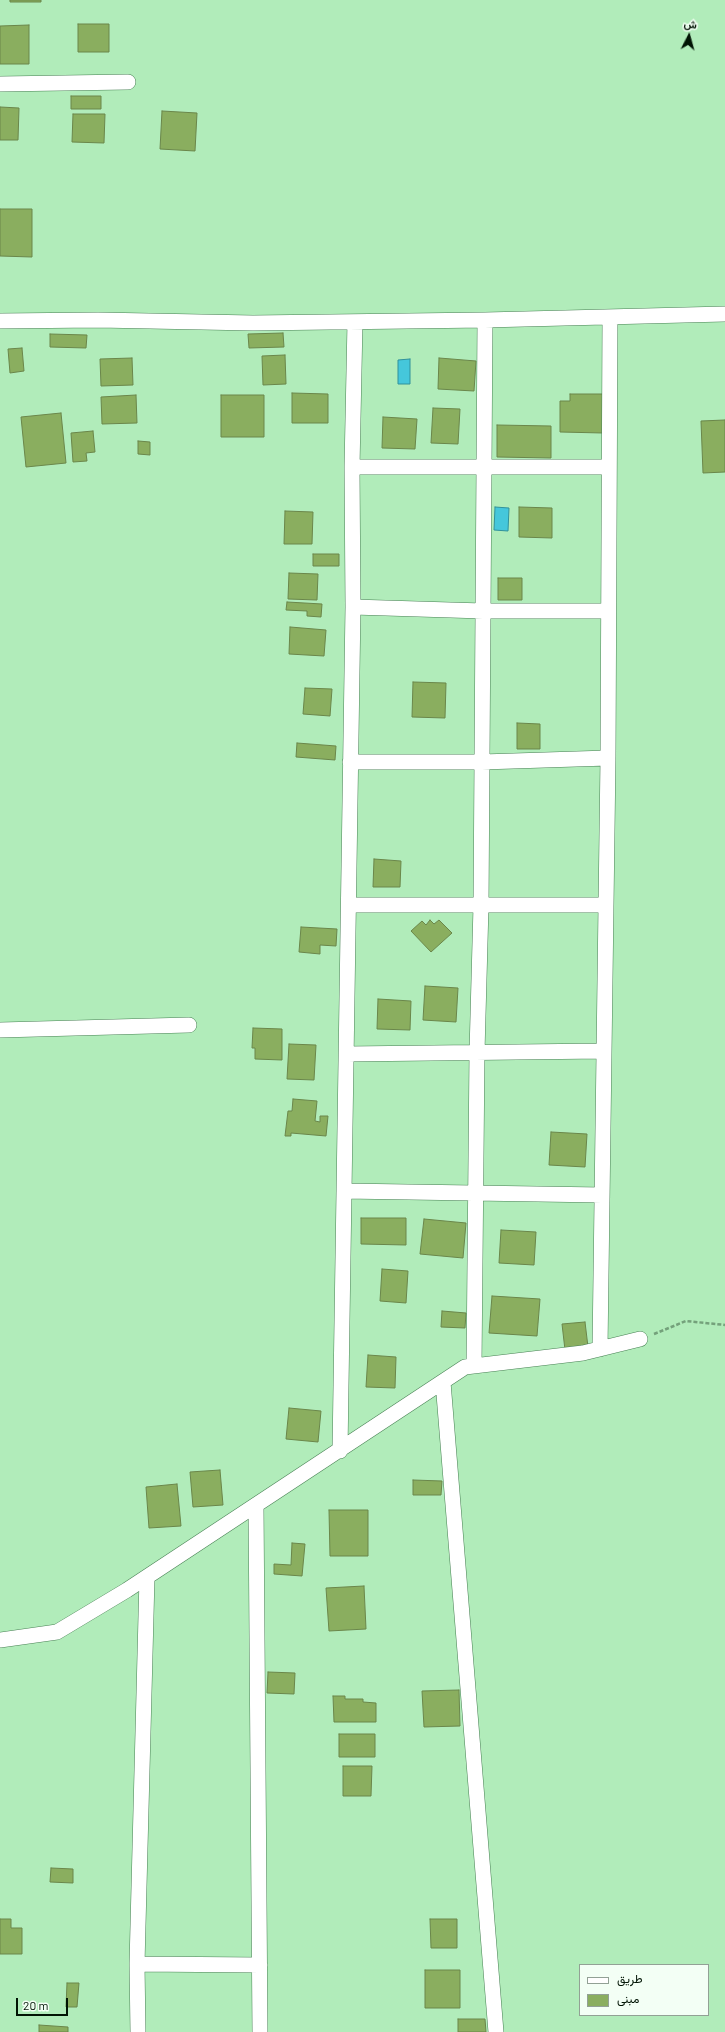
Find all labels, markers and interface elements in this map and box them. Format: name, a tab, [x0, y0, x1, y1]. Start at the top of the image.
north arrow	[669, 16, 709, 56]
text: ش	[683, 16, 698, 31]
legend	[579, 1964, 709, 2016]
text: طريق	[617, 1971, 642, 1985]
scale bar	[18, 1990, 70, 2016]
text: مبنى	[617, 1991, 639, 2005]
text: 20 m	[23, 1998, 49, 2012]

